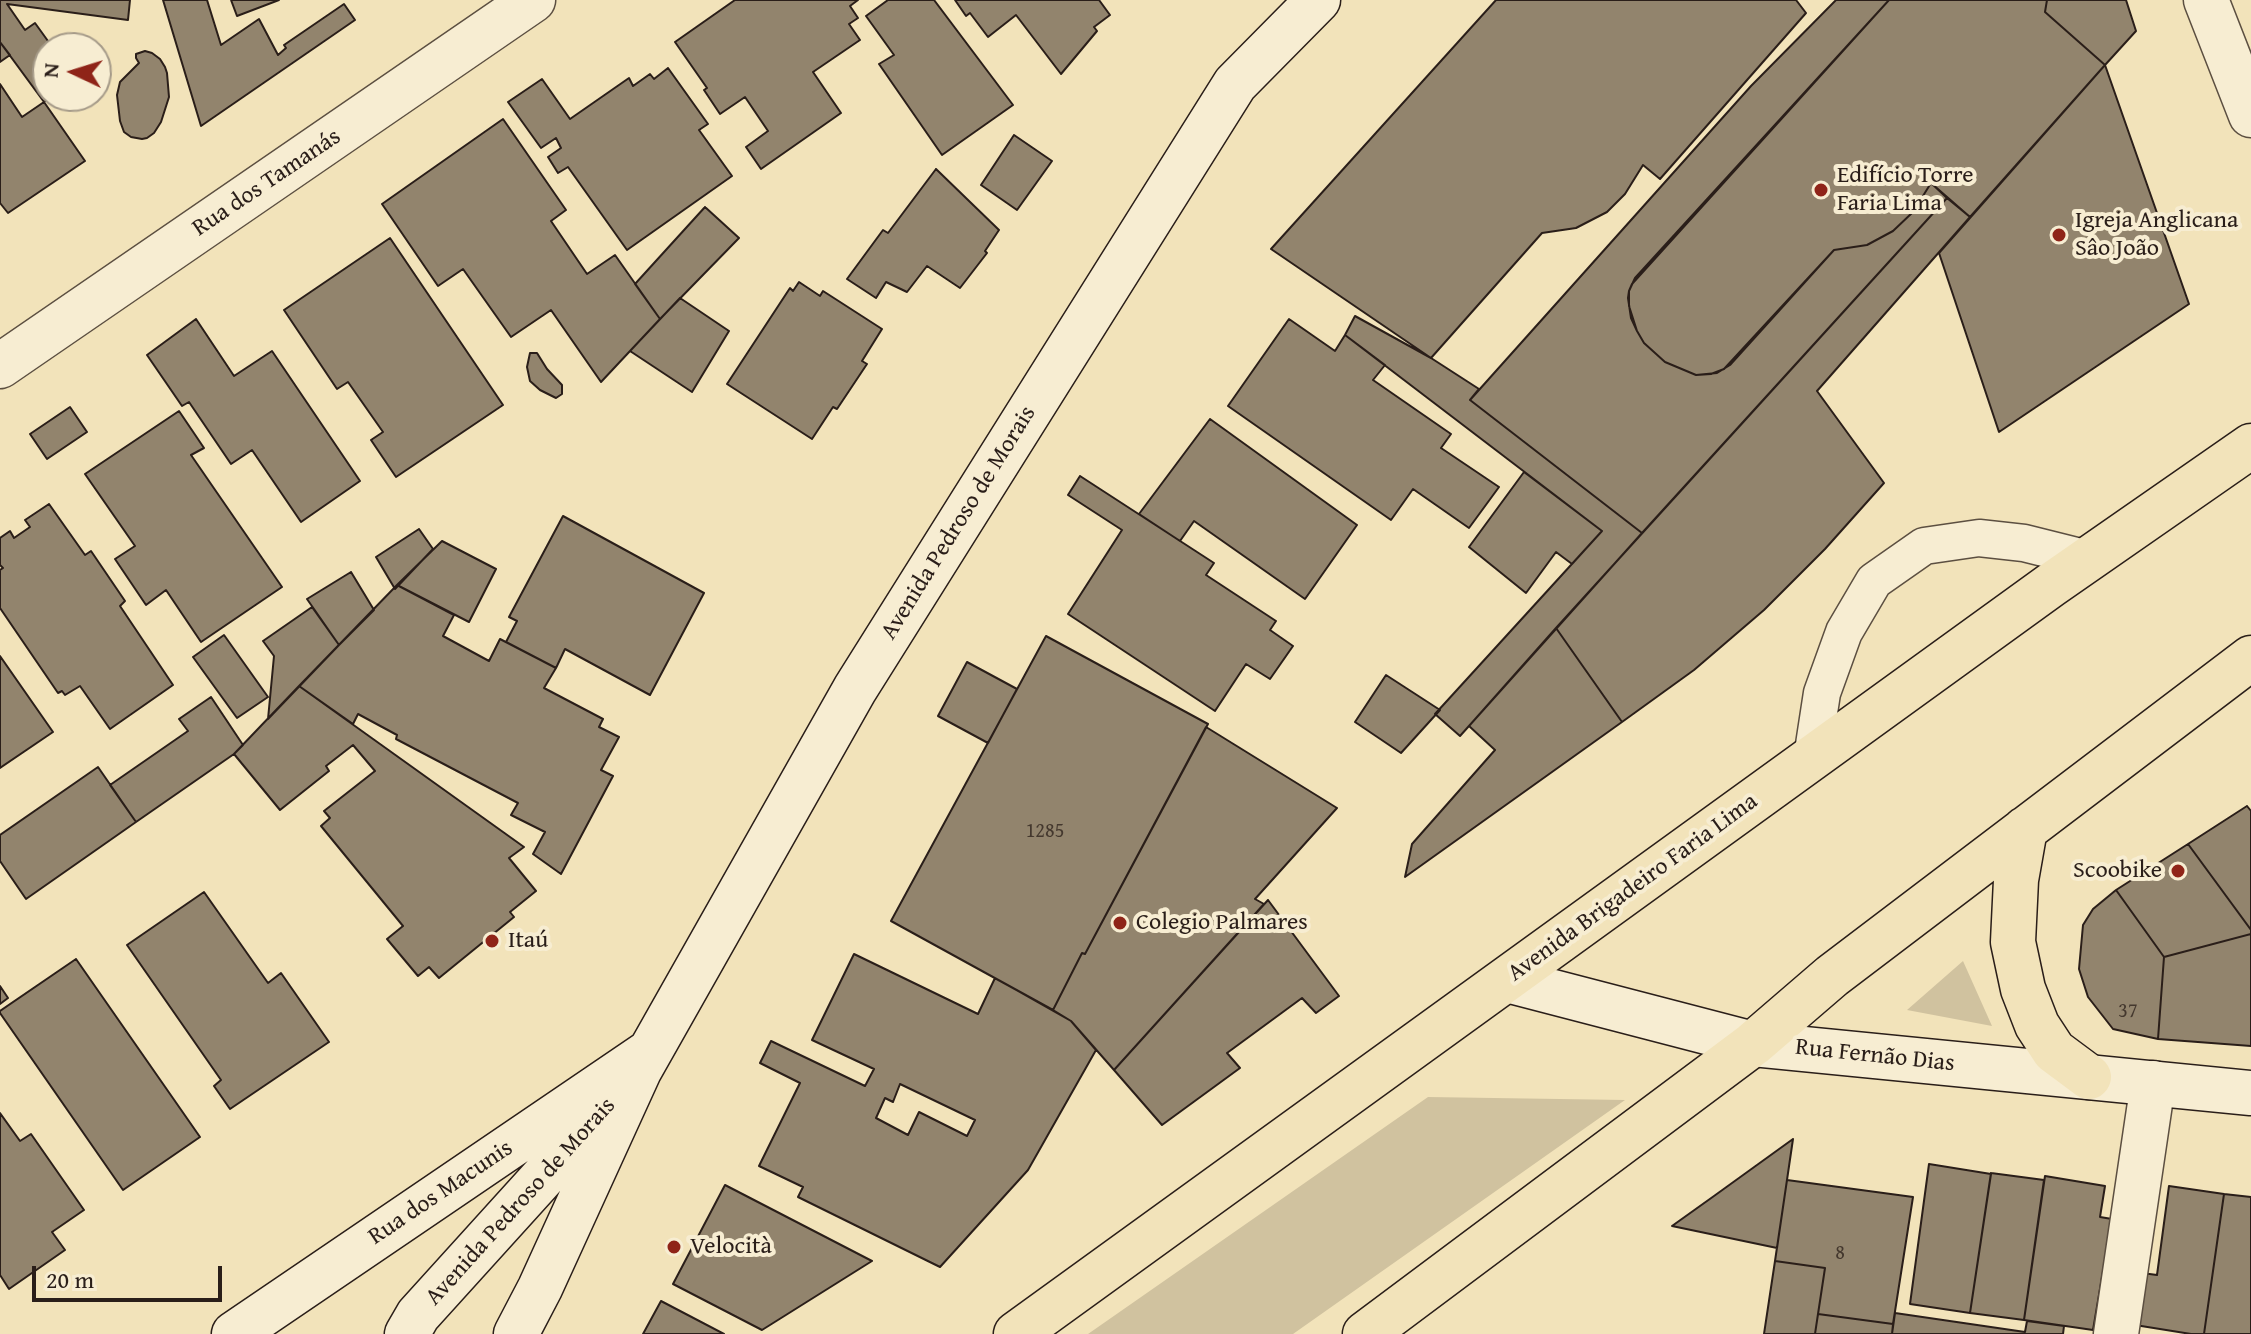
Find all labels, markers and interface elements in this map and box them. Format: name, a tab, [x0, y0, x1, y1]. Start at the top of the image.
north arrow	[32, 32, 112, 112]
text: N	[34, 62, 67, 79]
street label: Rua dos Tamanás	[187, 123, 347, 243]
place label: Edifício Torre Faria Lima	[1837, 162, 1973, 218]
marker: Edifício Torre Faria Lima	[1812, 181, 1830, 199]
place label: Igreja Anglicana Sâo João	[2075, 207, 2238, 263]
marker: Igreja Anglicana Sâo João	[2050, 226, 2068, 244]
street label: Avenida Pedroso de Morais	[875, 401, 1043, 645]
street label: Avenida Brigadeiro Faria Lima	[1502, 788, 1764, 988]
house number: 1285	[1026, 820, 1064, 844]
place label: Scoobike	[2073, 857, 2162, 885]
marker: Scoobike	[2169, 862, 2187, 880]
place label: Colegio Palmares	[1136, 909, 1308, 937]
marker: Colegio Palmares	[1111, 914, 1129, 932]
place label: Itaú	[508, 927, 548, 955]
marker: Itaú	[483, 932, 501, 950]
house number: 37	[2118, 1000, 2138, 1024]
street label: Rua Fernão Dias	[1794, 1033, 1956, 1079]
street label: Avenida Pedroso de Morais	[420, 1092, 622, 1312]
street label: Rua dos Macunis	[363, 1134, 519, 1252]
place label: Velocità	[690, 1233, 772, 1261]
marker: Velocità	[665, 1238, 683, 1256]
house number: 8	[1835, 1242, 1845, 1266]
scale bar	[36, 1250, 226, 1300]
text: 20 m	[46, 1262, 94, 1297]

